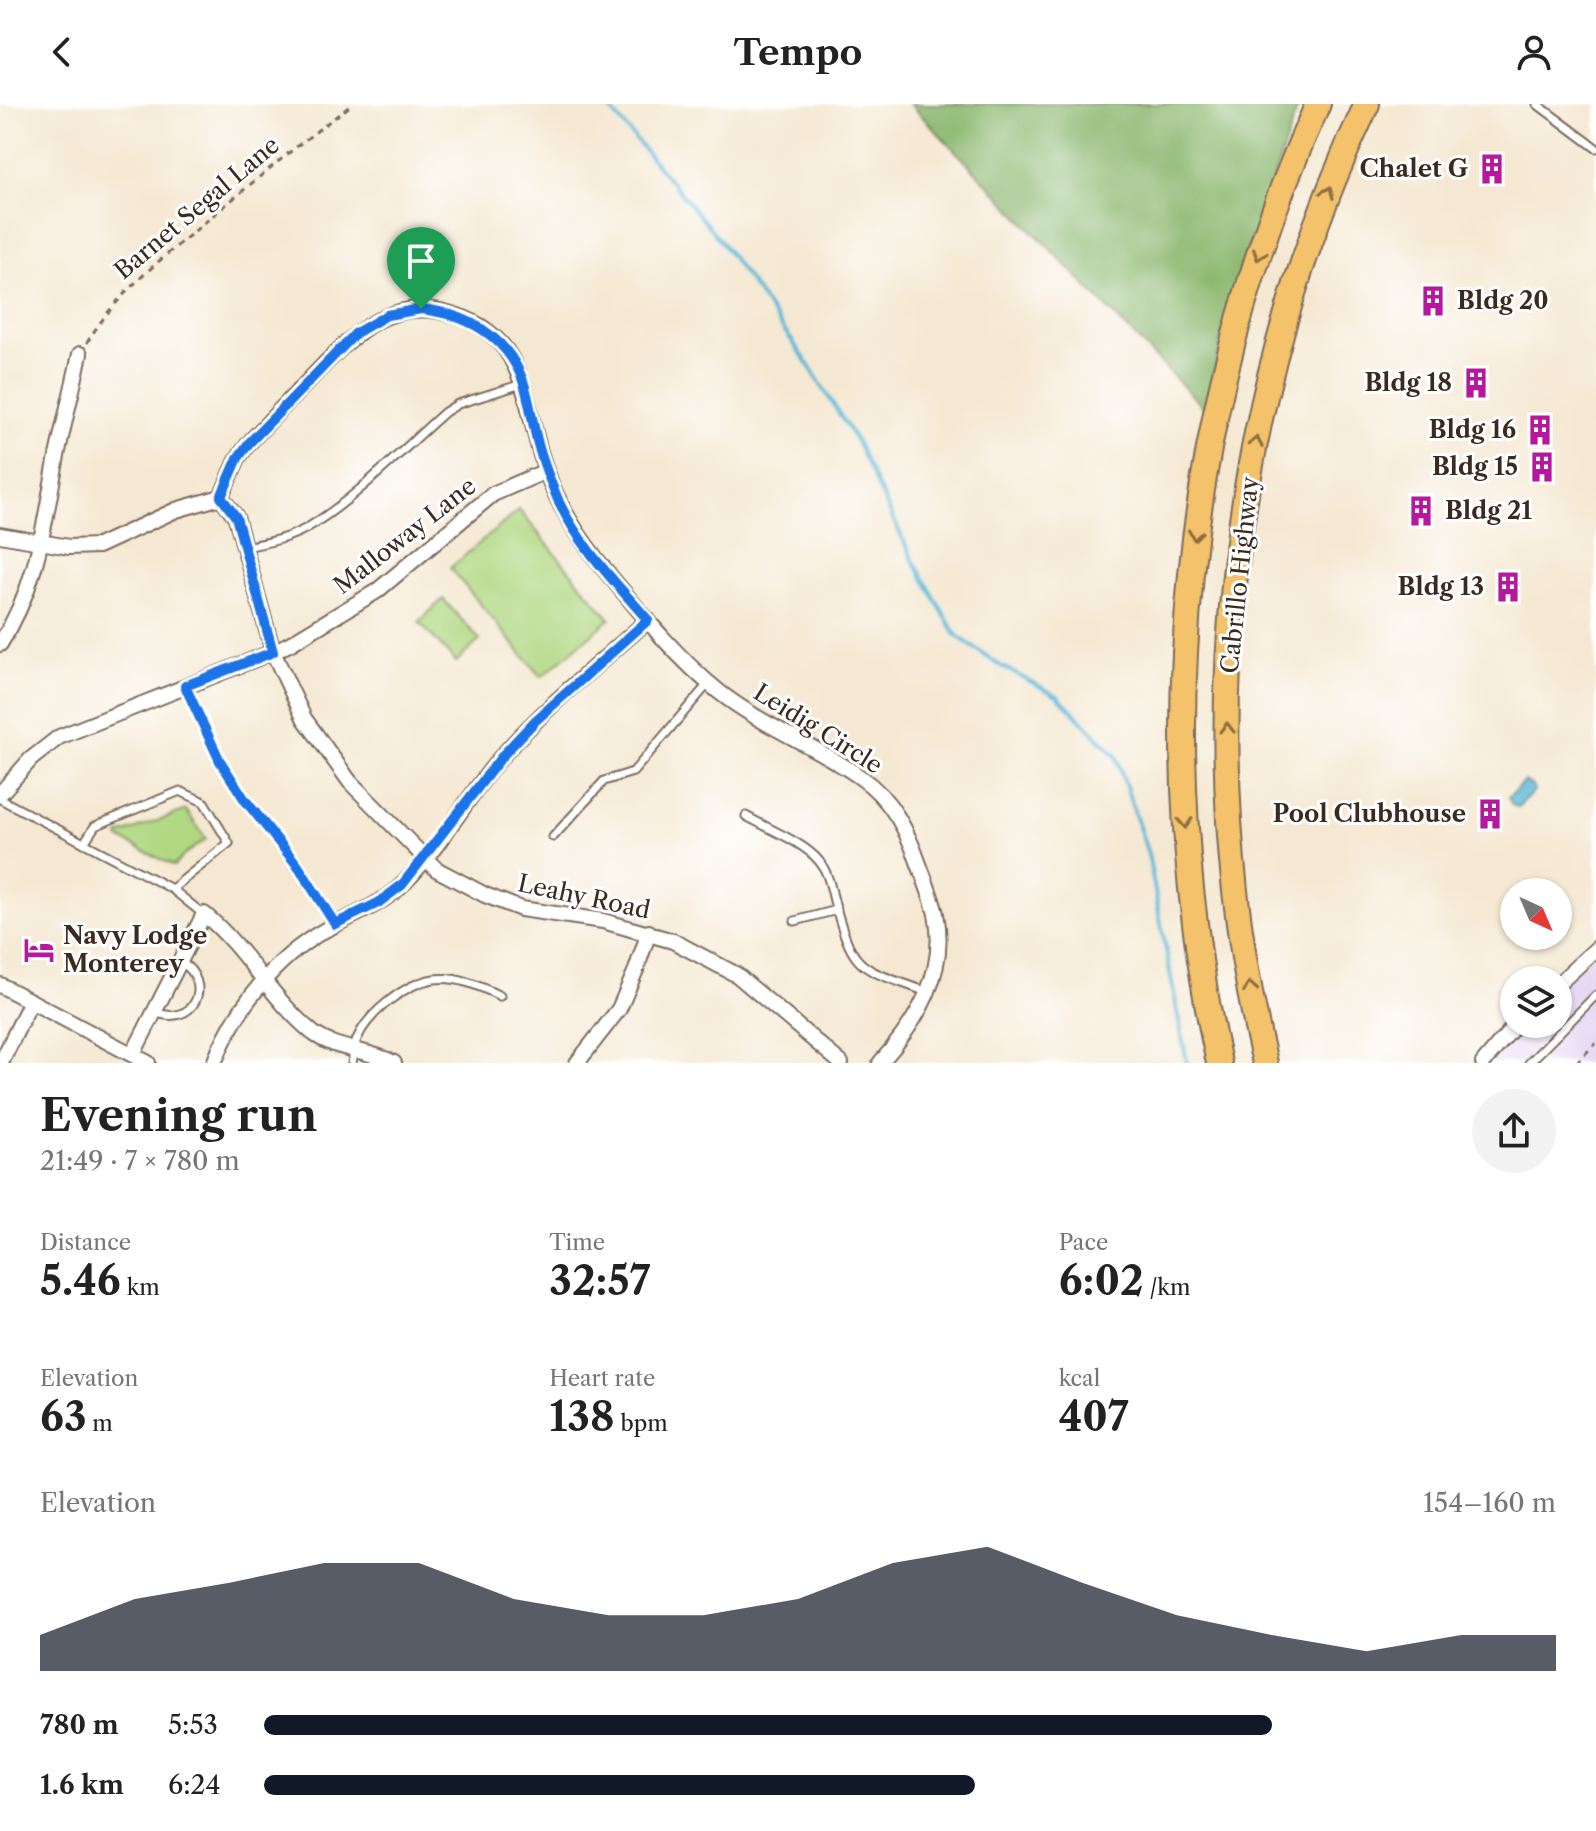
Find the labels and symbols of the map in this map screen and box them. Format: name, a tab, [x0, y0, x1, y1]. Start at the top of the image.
street label: Barnet Segal Lane	[108, 130, 285, 285]
building icon: Chalet G	[1475, 152, 1509, 186]
place label: Chalet G	[1360, 154, 1468, 183]
one-way arrow	[1319, 186, 1335, 200]
pin	[387, 227, 455, 309]
one-way arrow	[1252, 247, 1268, 261]
building icon: Bldg 20	[1416, 284, 1450, 318]
place label: Bldg 20	[1457, 286, 1549, 315]
building icon: Bldg 18	[1459, 366, 1493, 400]
place label: Bldg 18	[1364, 368, 1452, 397]
building icon: Bldg 16	[1523, 413, 1557, 447]
place label: Bldg 16	[1429, 415, 1516, 444]
one-way arrow	[1246, 435, 1263, 448]
building icon: Bldg 15	[1525, 450, 1559, 484]
place label: Bldg 15	[1432, 452, 1518, 481]
street label: Malloway Lane	[328, 471, 481, 600]
street label: Cabrillo Highway	[1215, 474, 1264, 675]
building icon: Bldg 21	[1404, 494, 1438, 528]
place label: Bldg 21	[1445, 496, 1532, 525]
one-way arrow	[1186, 529, 1203, 542]
building icon: Bldg 13	[1491, 570, 1525, 604]
place label: Bldg 13	[1398, 572, 1484, 601]
street label: Leidig Circle	[749, 678, 888, 780]
one-way arrow	[1219, 721, 1236, 734]
building icon: Pool Clubhouse	[1473, 797, 1507, 831]
place label: Pool Clubhouse	[1273, 799, 1466, 828]
one-way arrow	[1176, 817, 1193, 830]
street label: Leahy Road	[515, 868, 653, 925]
north arrow	[1500, 878, 1572, 950]
place label: Navy Lodge Monterey	[63, 921, 207, 978]
hotel icon: Navy Lodge Monterey	[22, 933, 56, 967]
one-way arrow	[1242, 980, 1259, 993]

